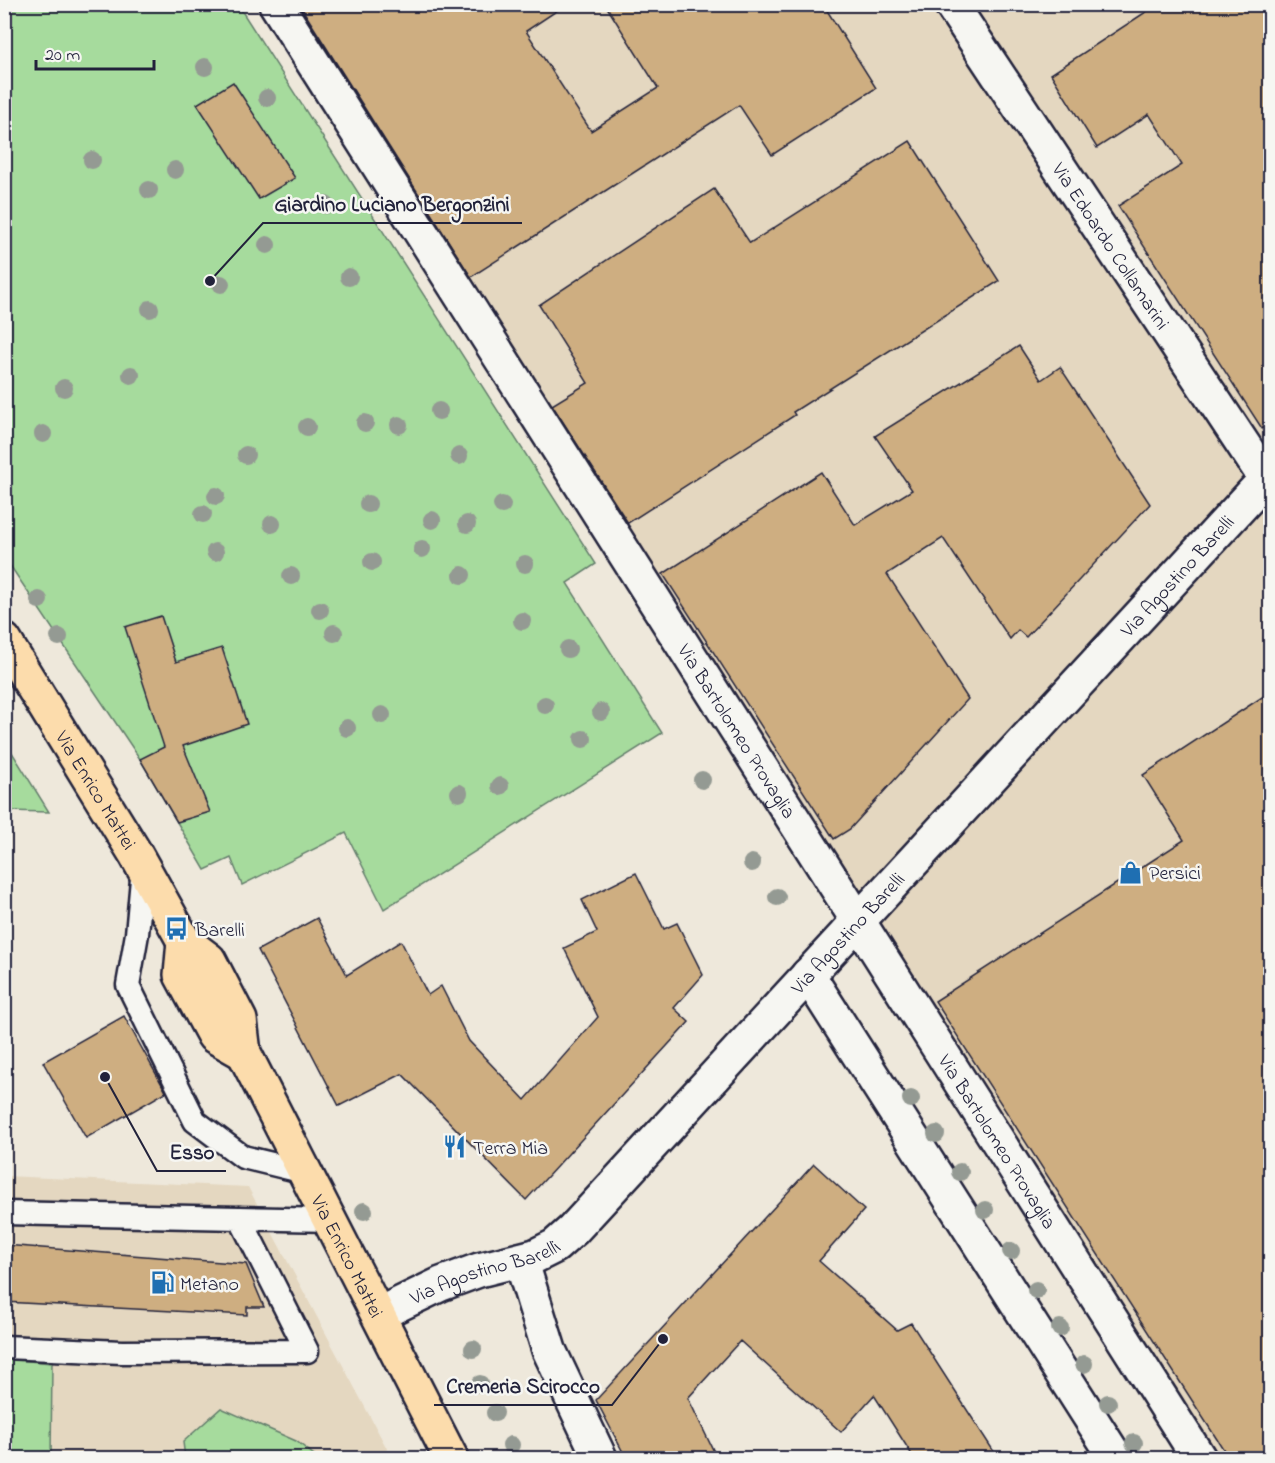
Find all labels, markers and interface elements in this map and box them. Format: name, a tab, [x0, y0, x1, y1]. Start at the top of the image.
scale bar	[36, 33, 154, 71]
text: 20 m	[45, 43, 80, 69]
street label: Via Edoardo Collamarini	[1043, 157, 1175, 336]
callout: Giardino Luciano Bergonzini	[263, 184, 522, 223]
text: Giardino Luciano Bergonzini	[274, 191, 510, 223]
street label: Via Agostino Barelli	[1114, 510, 1243, 646]
street label: Via Bartolomeo Provaglia	[668, 638, 802, 825]
street label: Via Enrico Mattei	[46, 725, 142, 856]
shop icon: Persici	[1118, 859, 1144, 885]
place label: Persici	[1149, 860, 1201, 889]
street label: Via Agostino Barelli	[784, 867, 913, 1003]
bus stop icon: Barelli	[164, 916, 190, 942]
place label: Barelli	[194, 917, 245, 946]
street label: Via Bartolomeo Provaglia	[929, 1049, 1062, 1236]
callout: Esso	[157, 1132, 226, 1171]
restaurant icon: Terra Mia	[442, 1134, 468, 1160]
place label: Terra Mia	[473, 1135, 548, 1164]
text: Esso	[169, 1139, 215, 1169]
street label: Via Enrico Mattei	[301, 1190, 389, 1324]
street label: Via Agostino Barelli	[405, 1235, 569, 1314]
fuel station icon: Metano	[149, 1270, 175, 1296]
place label: Metano	[180, 1271, 239, 1300]
callout: Cremeria Scirocco	[434, 1366, 612, 1405]
text: Cremeria Scirocco	[446, 1373, 600, 1403]

